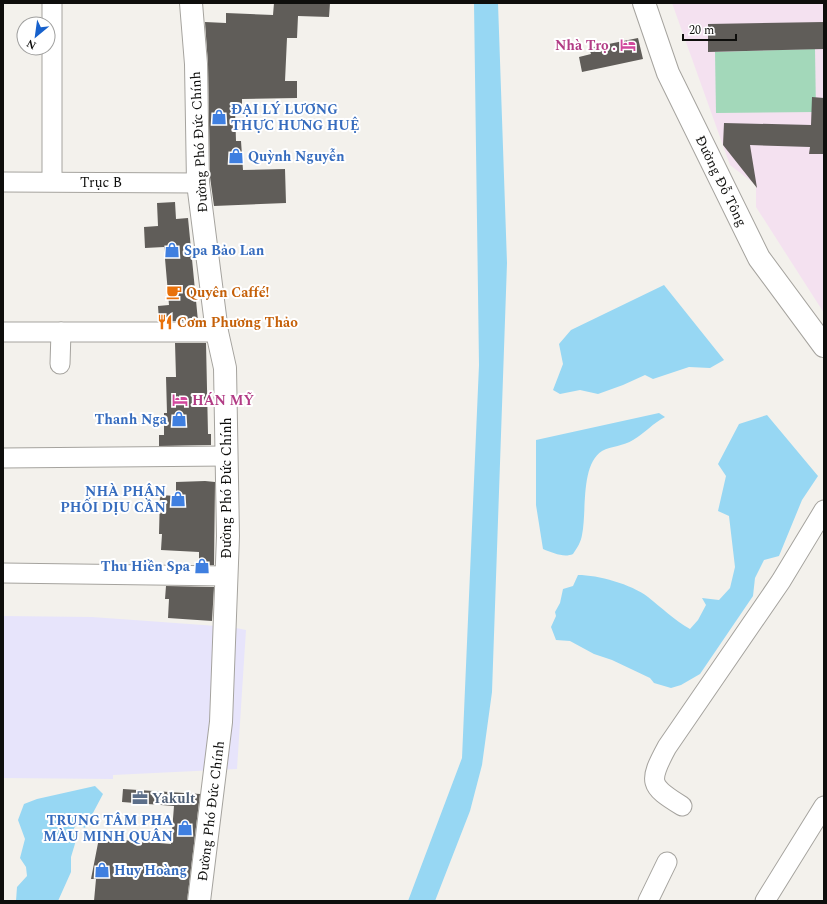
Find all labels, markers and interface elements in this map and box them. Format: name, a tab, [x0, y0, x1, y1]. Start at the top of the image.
north arrow	[16, 16, 56, 56]
scale bar	[683, 16, 736, 42]
text: 20 m	[689, 21, 714, 40]
text: N	[23, 35, 39, 54]
place label: Nhà Trọ .	[555, 35, 616, 56]
hotel icon: Nhà Trọ .	[619, 36, 637, 54]
street label: Đường Phó Đức Chính	[185, 71, 213, 213]
place label: ĐẠI LÝ LƯƠNG THỰC HƯNG HUỆ	[231, 99, 360, 136]
shop icon: ĐẠI LÝ LƯƠNG THỰC HƯNG HUỆ	[210, 108, 228, 126]
street label: Đường Đỗ Tông	[690, 132, 752, 230]
place label: Quỳnh Nguyễn	[248, 146, 345, 167]
shop icon: Quỳnh Nguyễn	[227, 147, 245, 165]
street label: Trục B	[80, 172, 122, 193]
place label: Spa Bảo Lan	[184, 240, 265, 261]
shop icon: Spa Bảo Lan	[163, 241, 181, 259]
place label: Quyên Caffé!	[186, 282, 269, 303]
cafe icon: Quyên Caffé!	[165, 283, 183, 301]
place label: Cơm Phương Thảo	[177, 312, 298, 333]
restaurant icon: Cơm Phương Thảo	[156, 313, 174, 331]
place label: HÁN MỸ	[192, 390, 254, 411]
hotel icon: HÁN MỸ	[171, 391, 189, 409]
place label: Thanh Nga	[94, 409, 168, 430]
shop icon: Thanh Nga	[170, 410, 188, 428]
street label: Đường Phó Đức Chính	[216, 417, 237, 559]
place label: NHÀ PHÂN PHỐI DỊU CẦN	[60, 481, 166, 518]
shop icon: NHÀ PHÂN PHỐI DỊU CẦN	[169, 490, 187, 508]
place label: Thu Hiền Spa	[101, 556, 191, 577]
shop icon: Thu Hiền Spa	[193, 557, 211, 575]
street label: Đường Phó Đức Chính	[192, 740, 230, 882]
place label: Yakult	[152, 788, 196, 809]
office icon: Yakult	[131, 789, 149, 807]
place label: TRUNG TÂM PHA MÀU MINH QUÂN	[43, 810, 173, 847]
shop icon: TRUNG TÂM PHA MÀU MINH QUÂN	[176, 819, 194, 837]
place label: Huy Hoàng	[114, 860, 187, 881]
shop icon: Huy Hoàng	[93, 861, 111, 879]

